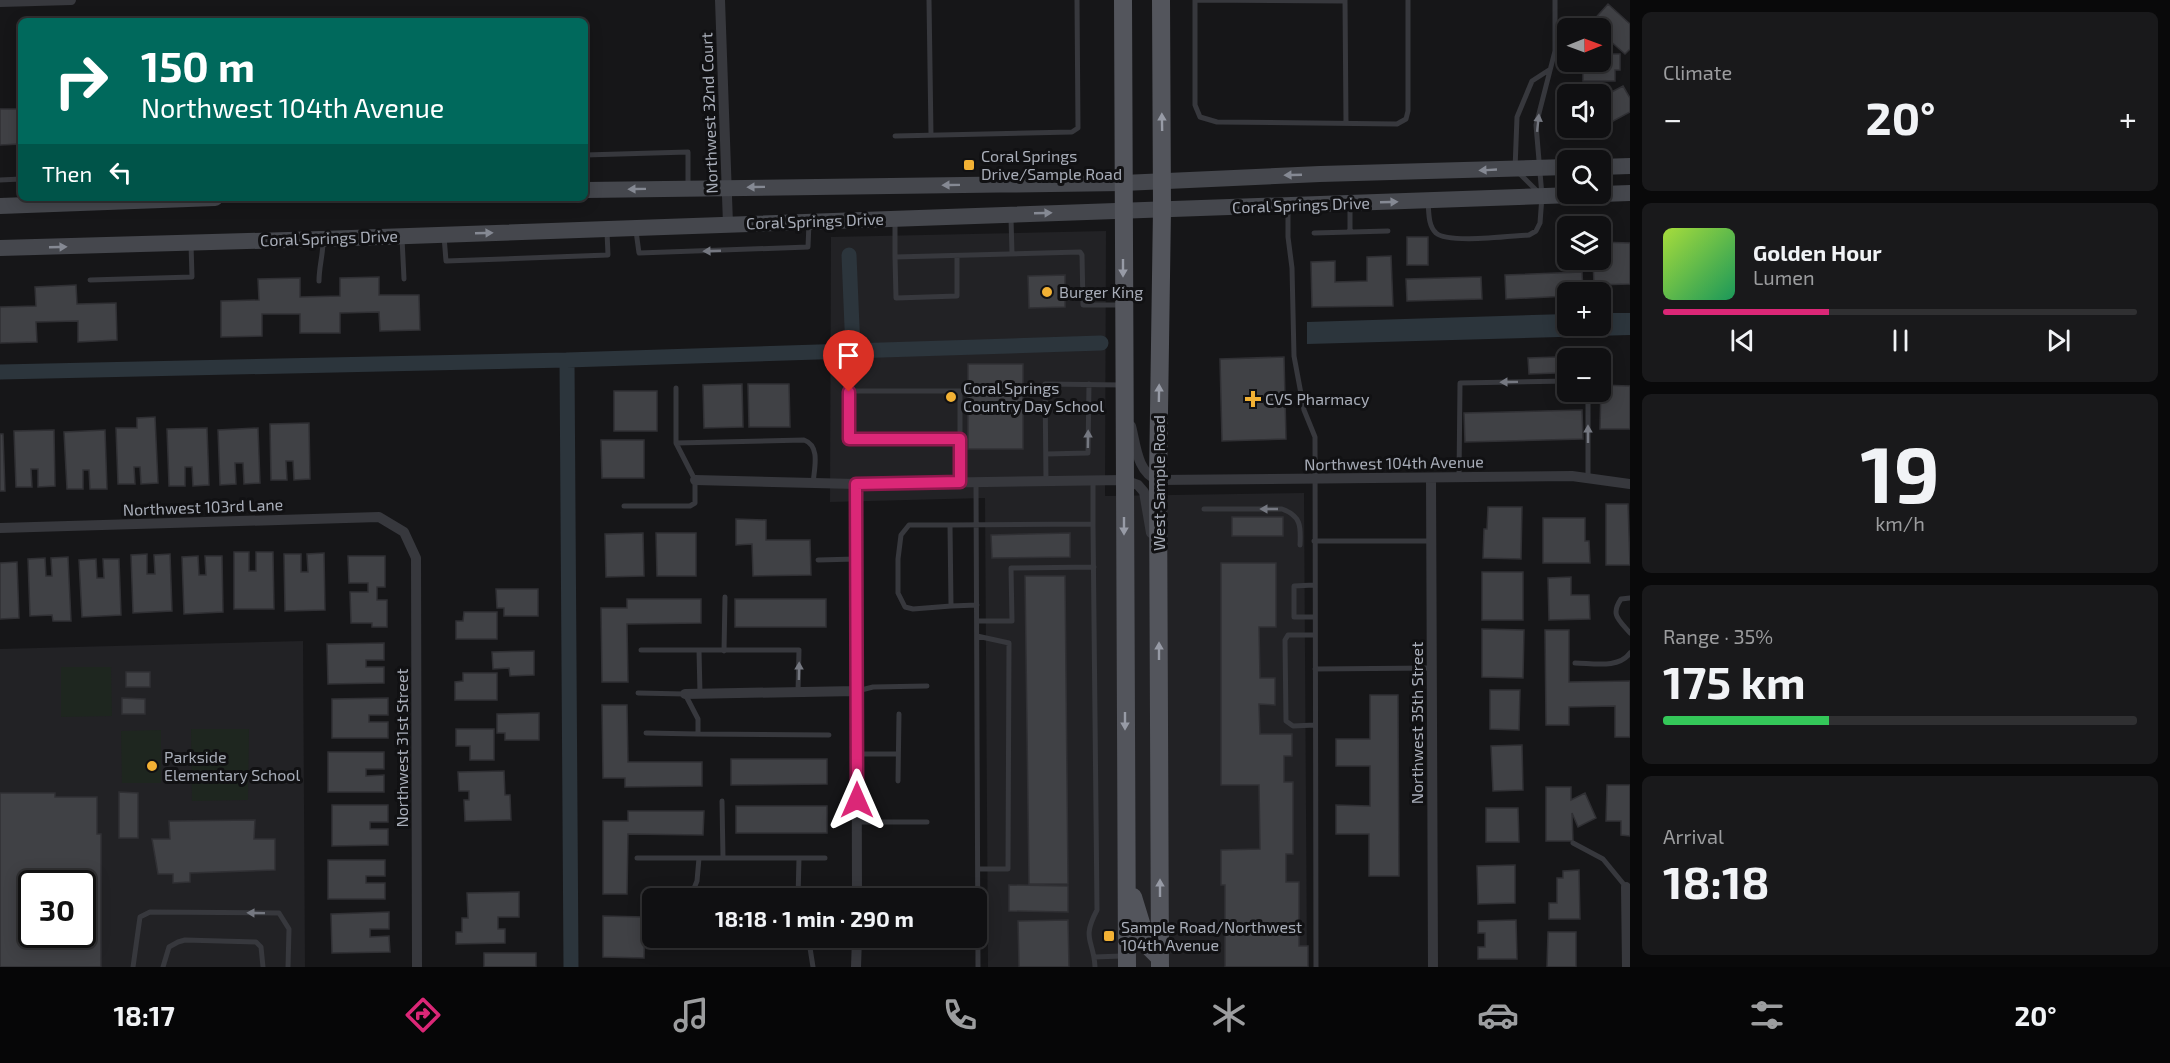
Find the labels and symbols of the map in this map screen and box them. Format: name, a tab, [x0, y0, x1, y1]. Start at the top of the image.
north arrow	[1557, 18, 1611, 72]
street label: Northwest 32nd Court	[696, 32, 721, 194]
one-way arrow	[1157, 113, 1167, 132]
one-way arrow	[1533, 114, 1543, 133]
place label: Coral Springs Drive/Sample Road	[981, 146, 1122, 183]
marker: Coral Springs Drive/Sample Road	[962, 158, 976, 172]
one-way arrow	[1479, 165, 1498, 175]
one-way arrow	[1284, 171, 1303, 180]
one-way arrow	[942, 180, 961, 190]
one-way arrow	[747, 182, 766, 192]
one-way arrow	[627, 184, 646, 194]
street label: Coral Springs Drive	[1232, 193, 1370, 216]
one-way arrow	[1379, 197, 1398, 206]
one-way arrow	[1033, 208, 1052, 217]
street label: Coral Springs Drive	[746, 209, 884, 232]
street label: Coral Springs Drive	[260, 226, 398, 249]
one-way arrow	[475, 229, 494, 238]
one-way arrow	[49, 242, 68, 251]
one-way arrow	[702, 246, 721, 255]
one-way arrow	[1118, 259, 1128, 278]
place label: Burger King	[1059, 282, 1143, 301]
marker: Burger King	[1040, 285, 1054, 299]
pin	[823, 330, 874, 392]
one-way arrow	[1500, 377, 1519, 387]
place label: Coral Springs Country Day School	[963, 378, 1104, 415]
one-way arrow	[1155, 383, 1164, 402]
place label: CVS Pharmacy	[1265, 389, 1370, 408]
marker: Coral Springs Country Day School	[944, 390, 958, 404]
marker: CVS Pharmacy	[1246, 392, 1260, 406]
street label: West Sample Road	[1149, 415, 1168, 551]
one-way arrow	[1583, 425, 1593, 444]
one-way arrow	[1083, 430, 1093, 449]
street label: Northwest 104th Avenue	[1304, 451, 1484, 474]
street label: Northwest 103rd Lane	[122, 494, 284, 519]
one-way arrow	[1260, 504, 1279, 514]
one-way arrow	[1120, 517, 1129, 536]
one-way arrow	[1154, 641, 1164, 660]
street label: Northwest 35th Street	[1407, 642, 1426, 804]
one-way arrow	[794, 662, 804, 681]
street label: Northwest 31st Street	[392, 668, 411, 828]
one-way arrow	[1120, 712, 1130, 731]
place label: Parkside Elementary School	[164, 747, 300, 784]
marker: Parkside Elementary School	[145, 759, 159, 773]
position arrow	[825, 768, 889, 832]
speed limit sign: 30	[18, 870, 96, 948]
one-way arrow	[1155, 878, 1165, 897]
one-way arrow	[247, 908, 266, 918]
place label: Sample Road/Northwest 104th Avenue	[1121, 917, 1302, 954]
marker: Sample Road/Northwest 104th Avenue	[1102, 929, 1116, 943]

